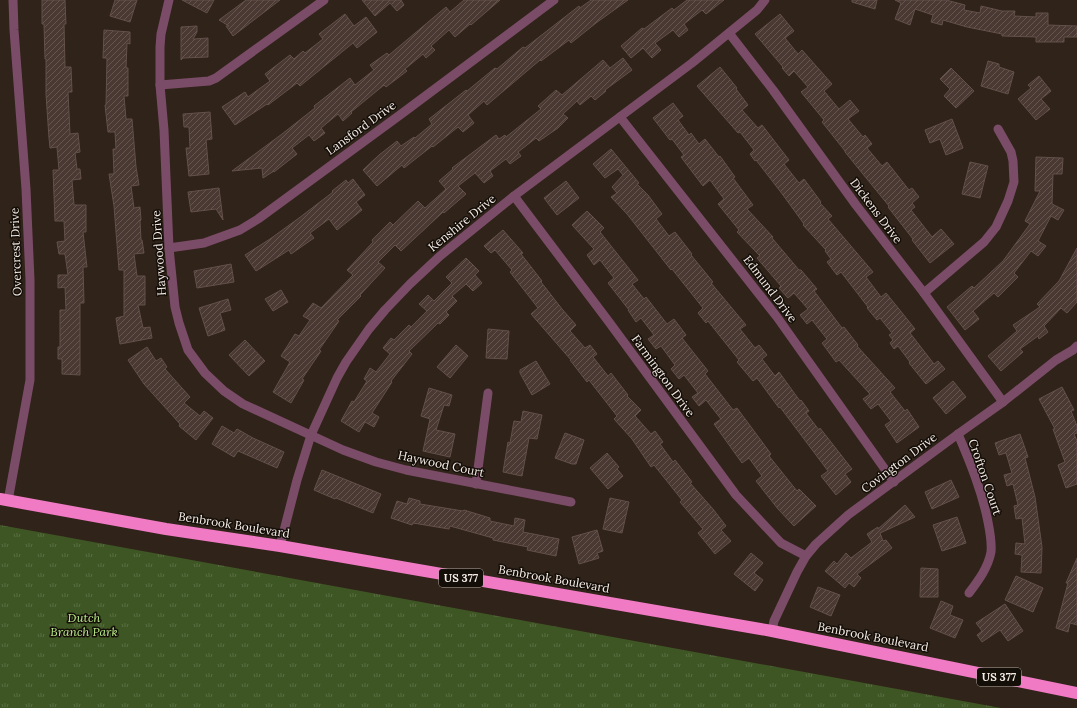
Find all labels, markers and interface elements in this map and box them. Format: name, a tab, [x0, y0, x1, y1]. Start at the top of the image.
street label: Lansford Drive	[323, 97, 399, 158]
street label: Dickens Drive	[847, 175, 906, 247]
street label: Kenshire Drive	[425, 190, 499, 254]
street label: Overcrest Drive	[6, 207, 25, 297]
street label: Haywood Drive	[148, 209, 169, 296]
street label: Edmund Drive	[740, 252, 801, 326]
street label: Farmington Drive	[629, 332, 698, 420]
street label: Covington Drive	[858, 429, 940, 496]
street label: Crofton Court	[965, 437, 1006, 517]
street label: Haywood Court	[396, 447, 486, 480]
street label: Benbrook Boulevard	[177, 508, 291, 541]
street label: Benbrook Boulevard	[497, 561, 611, 596]
road number: US 377	[439, 569, 483, 587]
park label: Dutch Branch Park	[50, 610, 118, 639]
street label: Benbrook Boulevard	[816, 618, 930, 655]
road number: US 377	[977, 668, 1021, 686]

